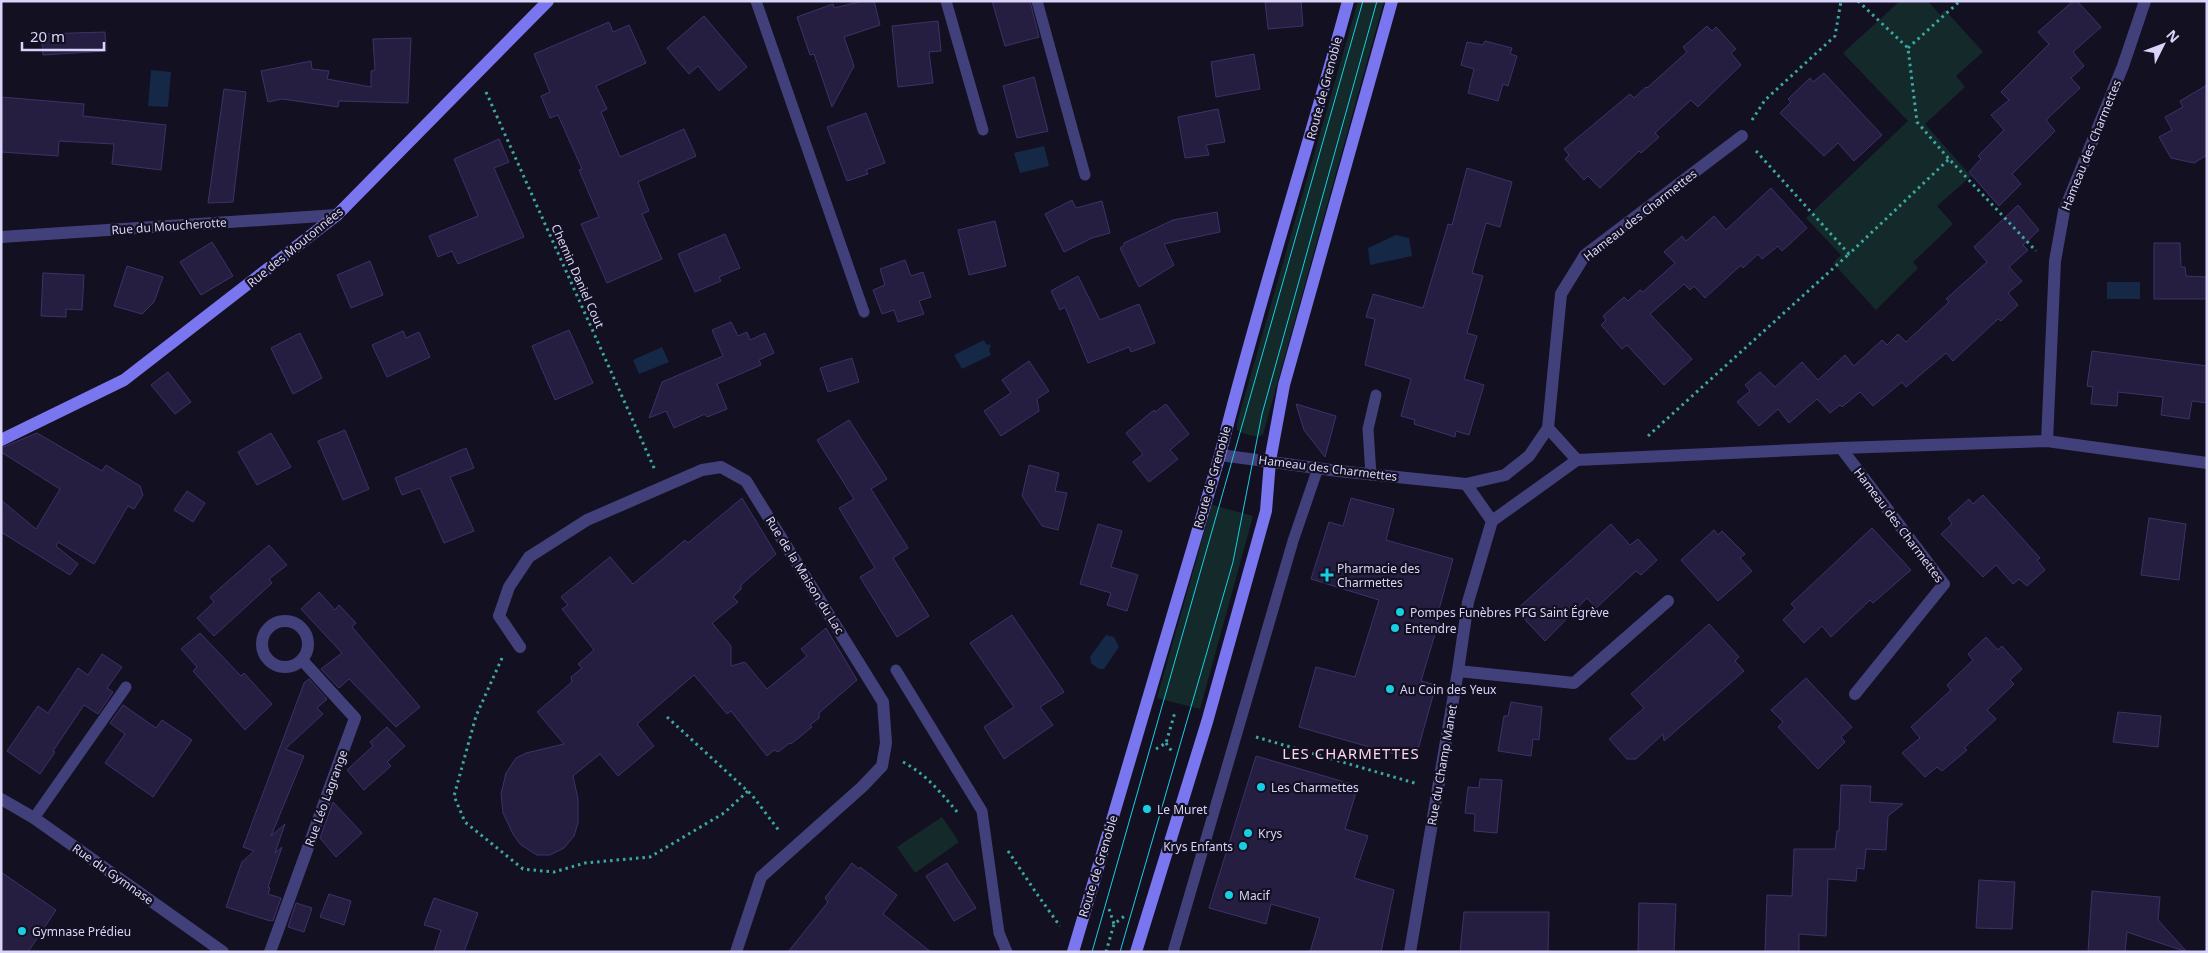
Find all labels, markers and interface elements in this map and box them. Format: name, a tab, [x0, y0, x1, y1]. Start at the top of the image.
scale bar	[22, 20, 105, 52]
north arrow	[2138, 20, 2188, 70]
text: N	[2162, 25, 2184, 47]
text: 20 m	[30, 26, 65, 46]
street label: Route de Grenoble	[1302, 34, 1346, 141]
street label: Hameau des Charmettes	[2057, 77, 2125, 213]
street label: Hameau des Charmettes	[1580, 165, 1700, 265]
street label: Rue des Moutonnées	[243, 203, 347, 291]
street label: Rue du Moucherotte	[111, 213, 227, 239]
street label: Chemin Daniel Cout	[547, 221, 609, 331]
street label: Route de Grenoble	[1189, 424, 1235, 530]
street label: Hameau des Charmettes	[1258, 451, 1399, 485]
street label: Hameau des Charmettes	[1850, 464, 1948, 586]
street label: Rue de la Maison du Lac	[762, 513, 848, 637]
place label: Pharmacie des Charmettes	[1337, 560, 1420, 591]
marker: Pharmacie des Charmettes	[1321, 569, 1333, 581]
place label: Pompes Funèbres PFG Saint Égrève	[1410, 604, 1609, 621]
marker: Pompes Funèbres PFG Saint Égrève	[1394, 606, 1406, 618]
place label: Entendre	[1405, 620, 1457, 637]
marker: Entendre	[1389, 622, 1401, 634]
place label: Au Coin des Yeux	[1400, 681, 1497, 698]
marker: Au Coin des Yeux	[1384, 683, 1396, 695]
street label: Rue du Champ Manet	[1423, 703, 1461, 827]
district label: LES CHARMETTES	[1282, 743, 1420, 763]
street label: Rue Léo Lagrange	[301, 747, 351, 849]
place label: Les Charmettes	[1271, 779, 1359, 796]
marker: Les Charmettes	[1255, 781, 1267, 793]
place label: Le Muret	[1157, 801, 1208, 818]
marker: Le Muret	[1141, 803, 1153, 815]
street label: Route de Grenoble	[1074, 813, 1122, 919]
place label: Krys	[1258, 825, 1283, 842]
marker: Krys	[1242, 827, 1254, 839]
place label: Krys Enfants	[1163, 838, 1233, 855]
street label: Rue du Gymnase	[69, 840, 157, 908]
marker: Krys Enfants	[1237, 840, 1249, 852]
place label: Macif	[1239, 887, 1270, 904]
marker: Macif	[1223, 889, 1235, 901]
place label: Gymnase Prédieu	[32, 923, 131, 940]
marker: Gymnase Prédieu	[16, 925, 28, 937]

